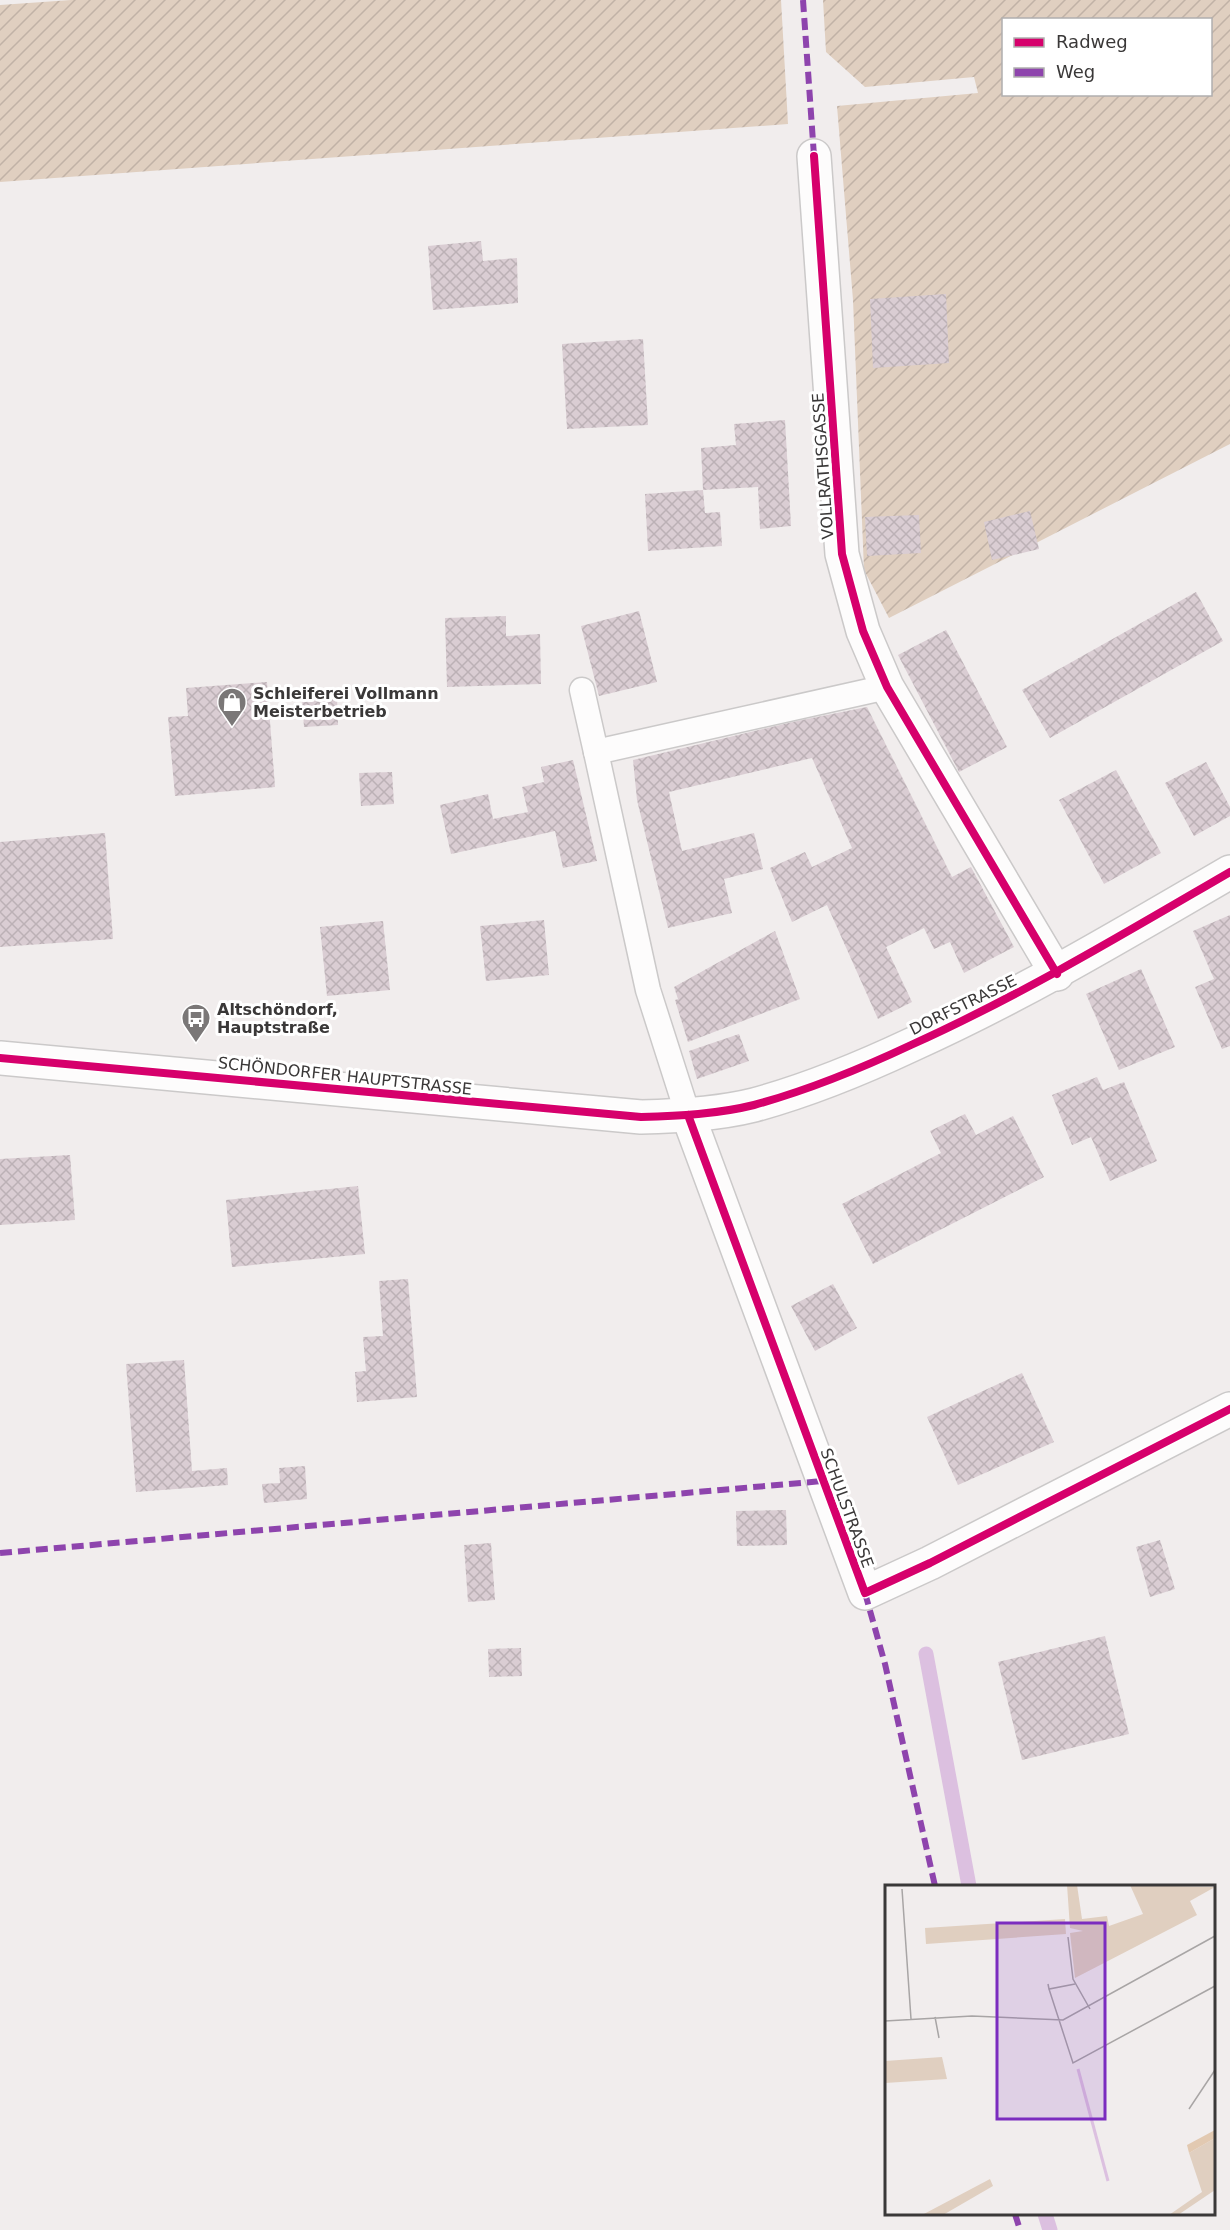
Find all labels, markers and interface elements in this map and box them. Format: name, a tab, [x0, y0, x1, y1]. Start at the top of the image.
legend	[1002, 18, 1212, 96]
text: Radweg	[1056, 31, 1128, 52]
text: Weg	[1056, 61, 1095, 82]
street label: VOLLRATHSGASSE	[808, 392, 838, 540]
place label: Schleiferei Vollmann Meisterbetrieb	[253, 684, 439, 721]
shop icon: Schleiferei Vollmann Meisterbetrieb	[216, 686, 248, 728]
street label: DORFSTRASSE	[906, 971, 1020, 1039]
place label: Altschöndorf, Hauptstraße	[217, 1000, 338, 1037]
bus stop icon: Altschöndorf, Hauptstraße	[180, 1002, 212, 1044]
street label: SCHÖNDORFER HAUPTSTRASSE	[217, 1053, 473, 1099]
street label: SCHULSTRASSE	[817, 1446, 877, 1570]
inset map	[885, 1885, 1215, 2215]

